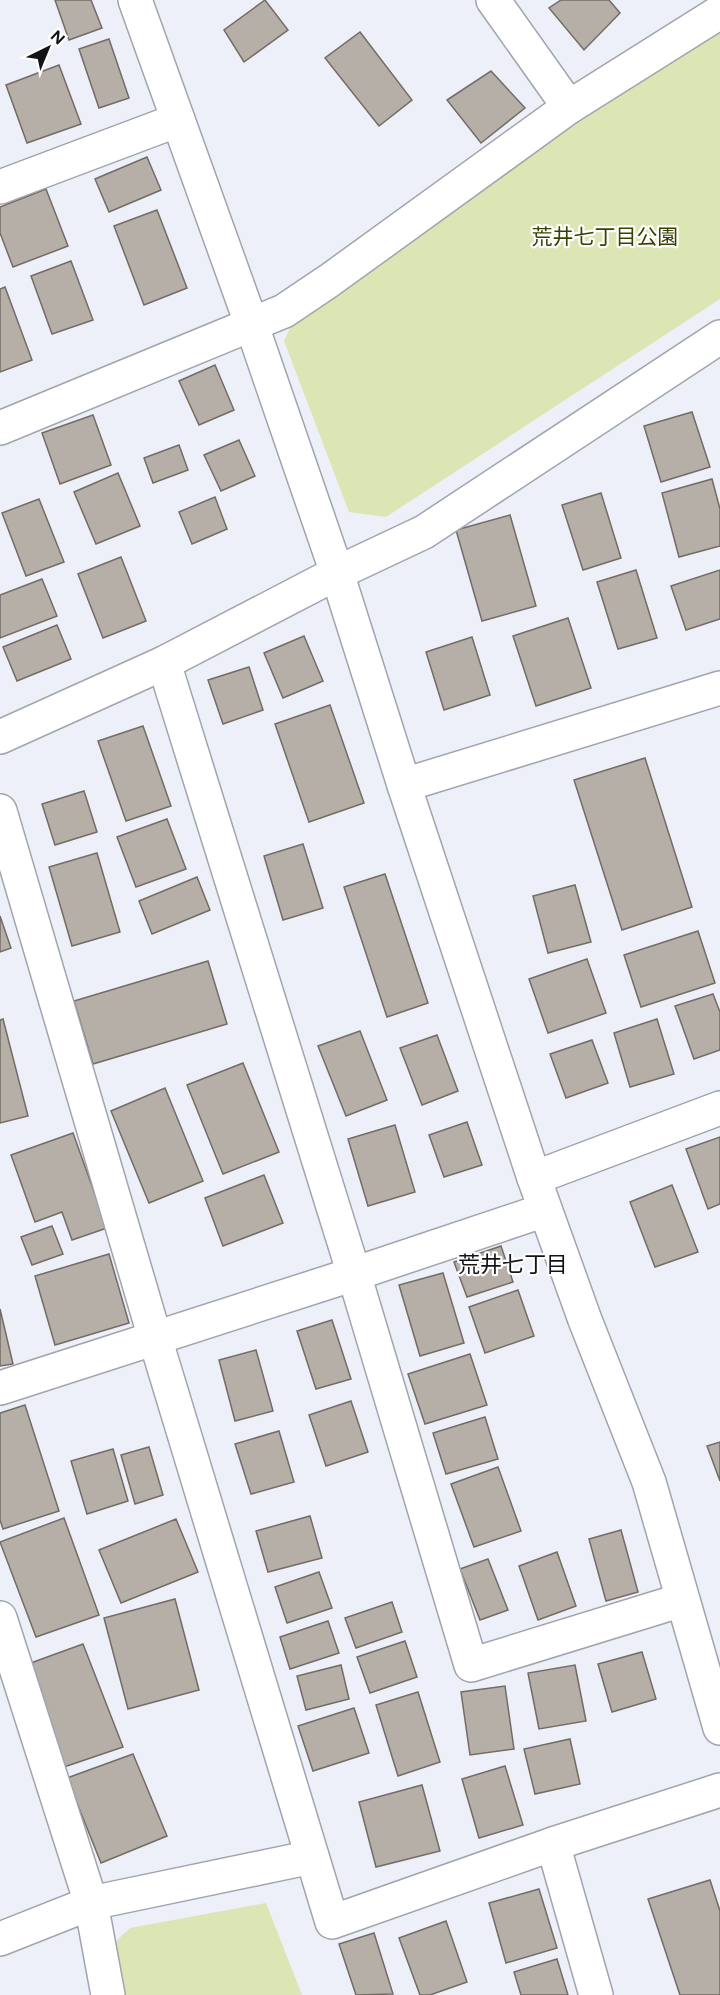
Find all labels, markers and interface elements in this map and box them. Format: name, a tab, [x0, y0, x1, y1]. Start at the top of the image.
north arrow	[18, 18, 78, 78]
text: N	[47, 26, 69, 49]
park label: 荒井七丁目公園	[532, 224, 679, 249]
district label: 荒井七丁目	[458, 1251, 568, 1278]

